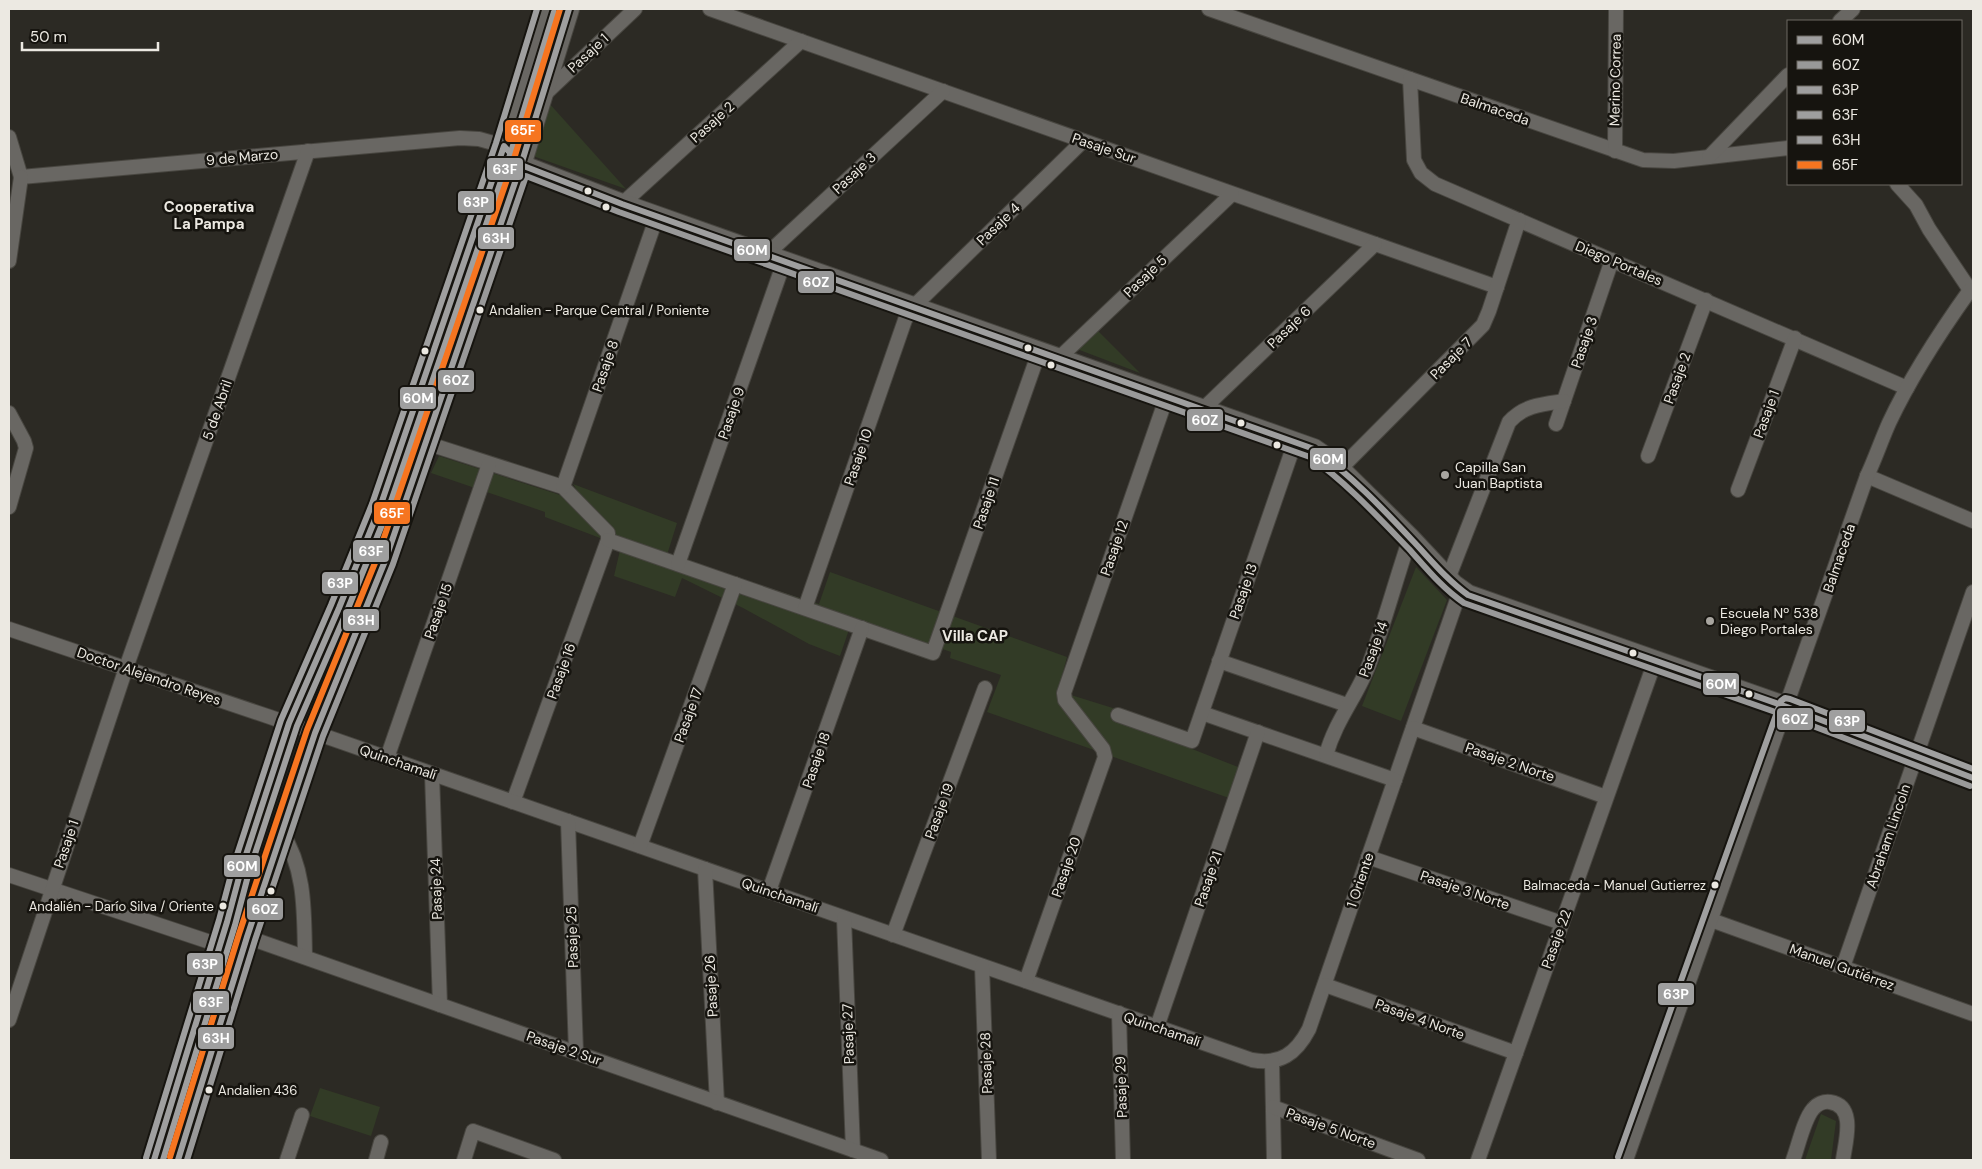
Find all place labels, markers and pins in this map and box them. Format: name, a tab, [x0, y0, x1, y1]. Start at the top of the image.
unlabelled marker	[583, 186, 593, 196]
unlabelled marker	[601, 202, 611, 212]
place label: Andalien - Parque Central / Poniente	[489, 302, 709, 319]
marker: Andalien - Parque Central / Poniente	[475, 305, 485, 315]
unlabelled marker	[1023, 343, 1033, 353]
unlabelled marker	[420, 346, 430, 356]
unlabelled marker	[1046, 360, 1056, 370]
unlabelled marker	[1236, 418, 1246, 428]
unlabelled marker	[1272, 440, 1282, 450]
place label: Capilla San Juan Baptista	[1455, 458, 1543, 492]
marker: Capilla San Juan Baptista	[1439, 469, 1451, 481]
place label: Escuela Nº 538 Diego Portales	[1720, 604, 1819, 638]
marker: Escuela Nº 538 Diego Portales	[1704, 615, 1716, 627]
unlabelled marker	[1628, 648, 1638, 658]
unlabelled marker	[1744, 689, 1754, 699]
place label: Balmaceda - Manuel Gutierrez	[1523, 877, 1706, 894]
marker: Balmaceda - Manuel Gutierrez	[1710, 880, 1720, 890]
unlabelled marker	[266, 886, 276, 896]
place label: Andalién - Darío Silva / Oriente	[29, 898, 214, 915]
marker: Andalién - Darío Silva / Oriente	[218, 901, 228, 911]
place label: Andalien 436	[218, 1082, 297, 1099]
marker: Andalien 436	[204, 1085, 214, 1095]

